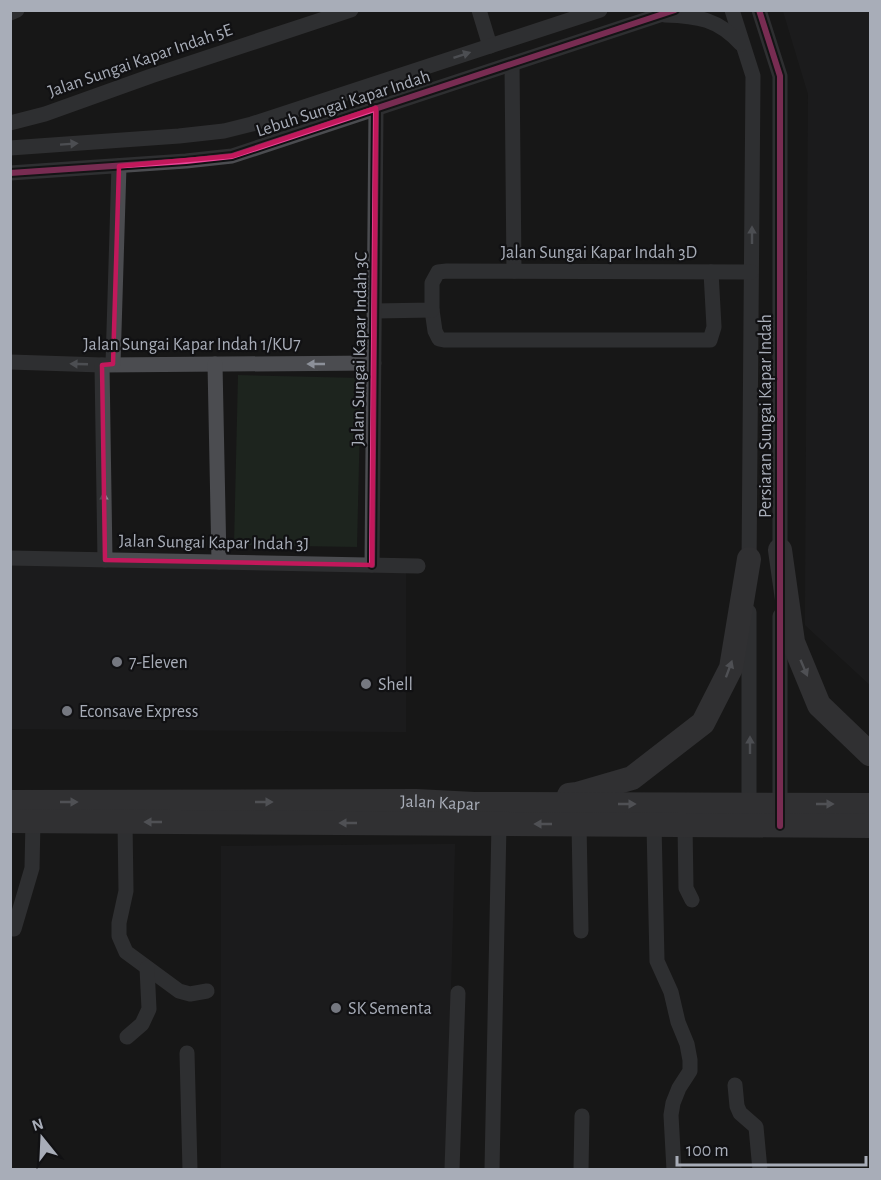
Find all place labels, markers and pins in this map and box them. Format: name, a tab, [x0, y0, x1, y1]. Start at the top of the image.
place label: 7-Eleven	[129, 654, 188, 672]
marker: 7-Eleven	[110, 655, 124, 669]
place label: Shell	[378, 676, 413, 694]
marker: Shell	[359, 677, 373, 691]
place label: Econsave Express	[79, 703, 198, 721]
marker: Econsave Express	[60, 704, 74, 718]
place label: SK Sementa	[348, 1000, 432, 1018]
marker: SK Sementa	[329, 1001, 343, 1015]

